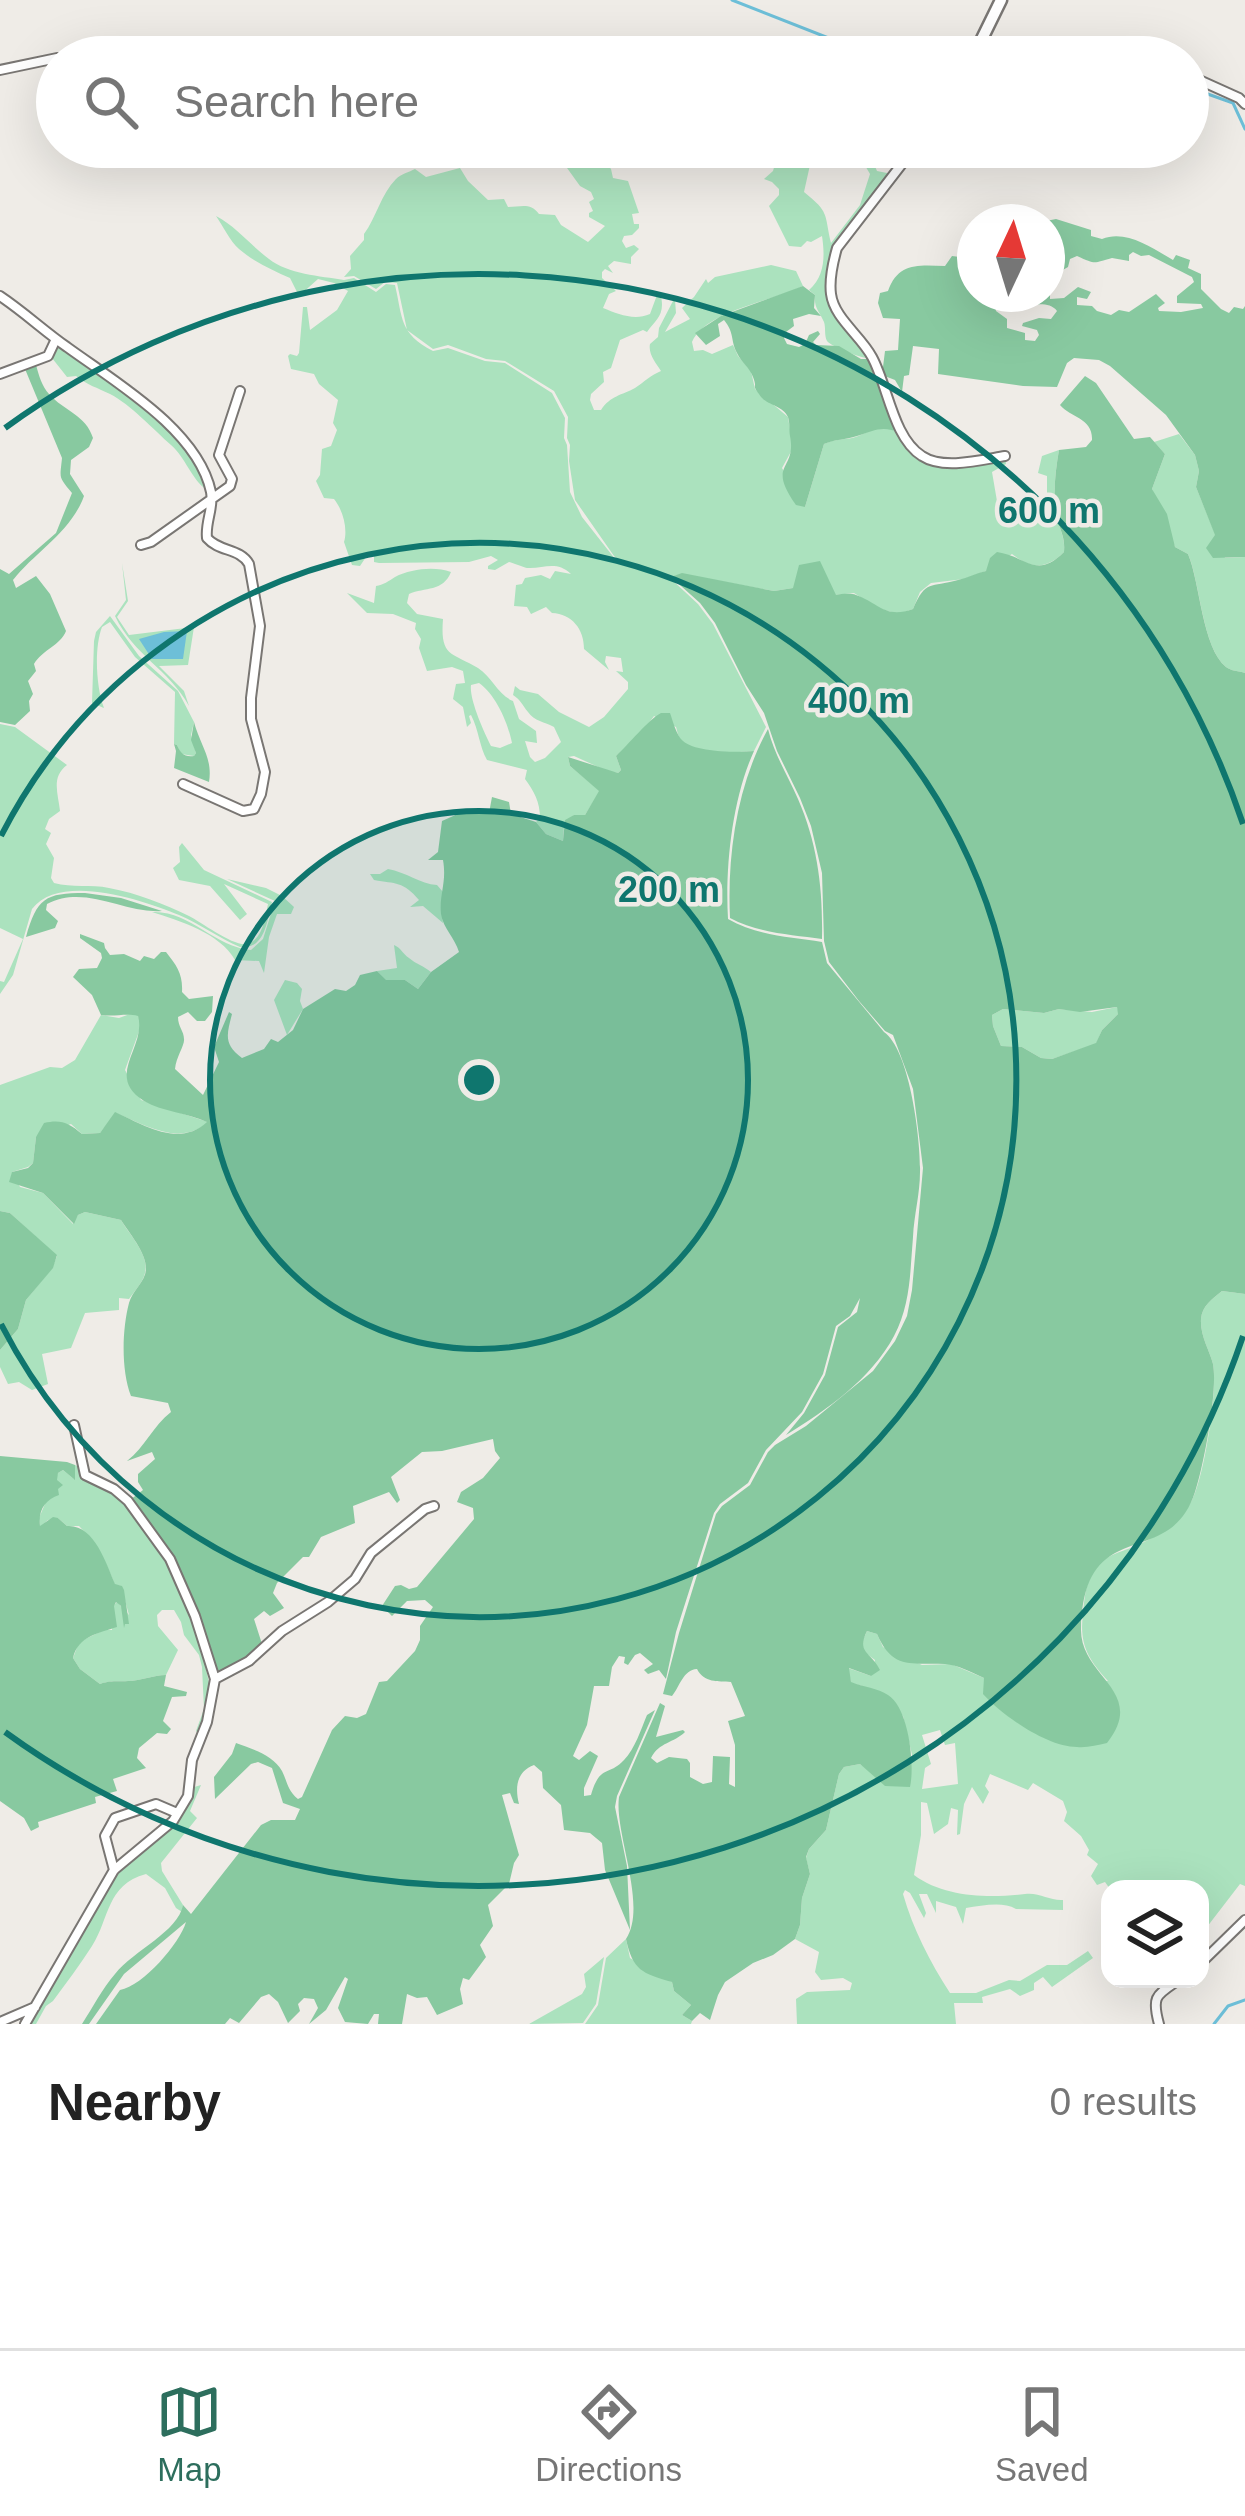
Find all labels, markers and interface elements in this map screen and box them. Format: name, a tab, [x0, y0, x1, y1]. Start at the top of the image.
search box	[36, 36, 1209, 168]
icon: search	[78, 69, 144, 135]
text: Search here	[174, 76, 419, 127]
north arrow	[957, 204, 1065, 312]
text: 600 m	[998, 490, 1100, 531]
text: 400 m	[808, 680, 910, 721]
text: 200 m	[618, 869, 720, 910]
centre of rings	[458, 1059, 500, 1101]
map controls	[1101, 1880, 1209, 1988]
button: layers	[1101, 1880, 1209, 1988]
text: Nearby	[48, 2074, 221, 2131]
text: 0 results	[1050, 2080, 1197, 2123]
tab: Map	[156, 2379, 222, 2489]
tab: Directions	[535, 2379, 682, 2489]
tab: Saved	[995, 2379, 1089, 2489]

